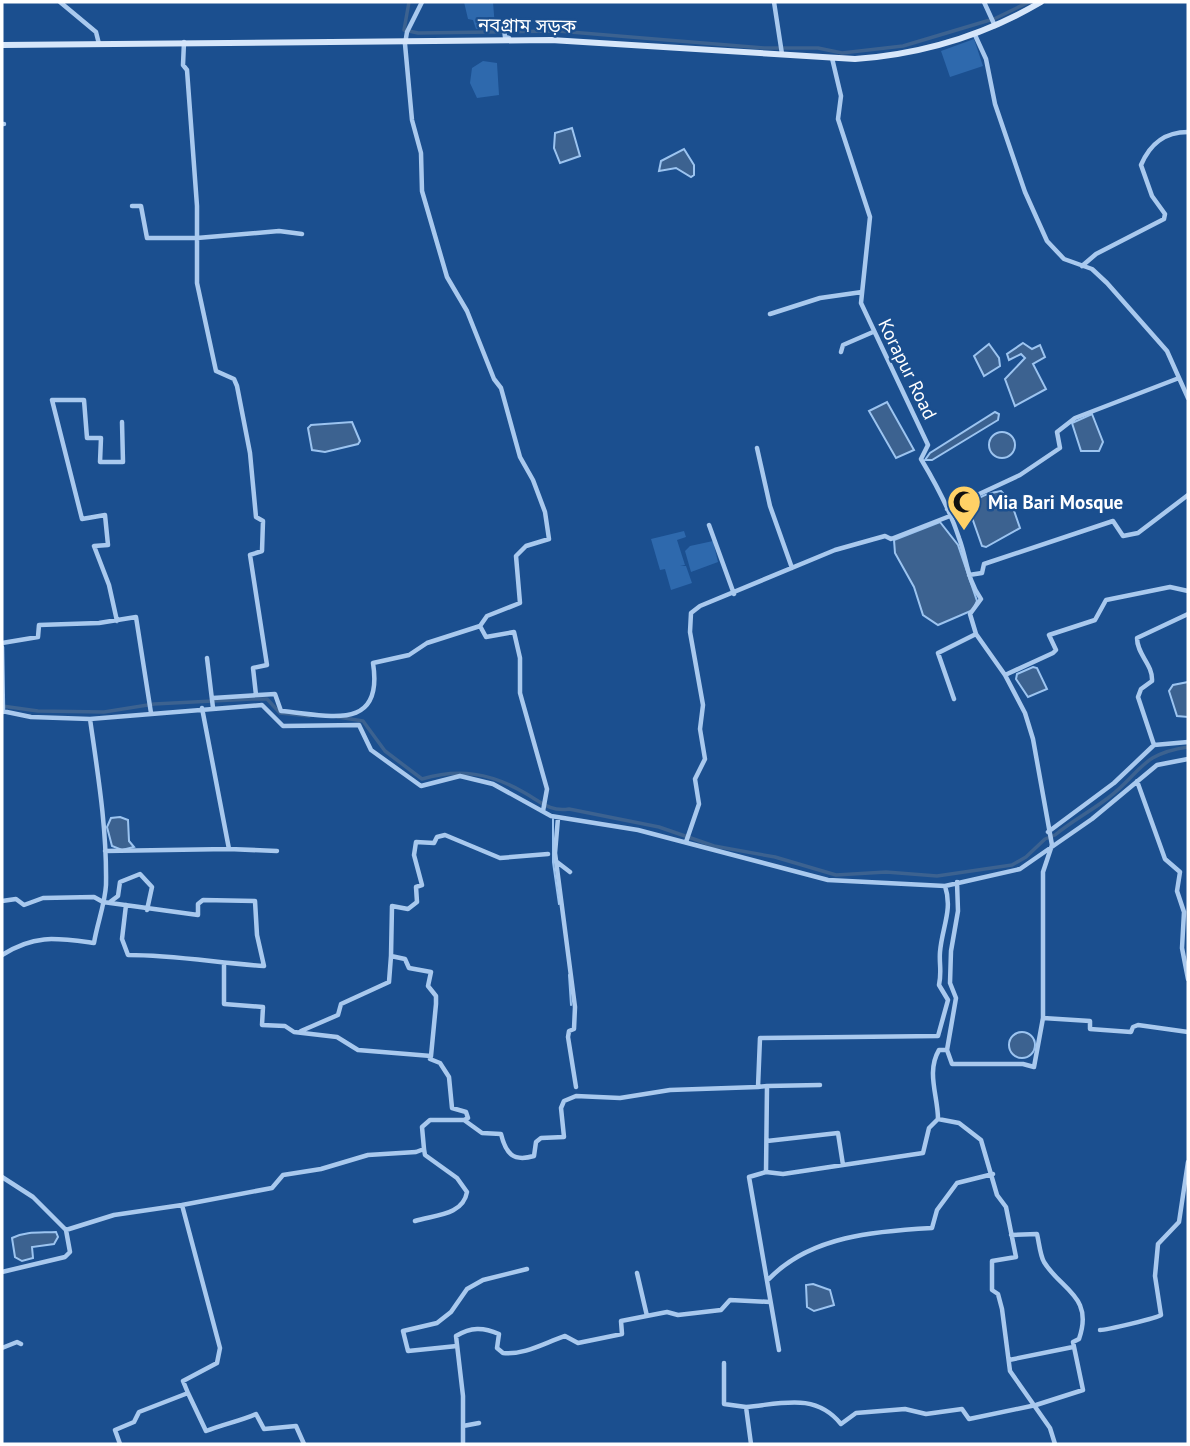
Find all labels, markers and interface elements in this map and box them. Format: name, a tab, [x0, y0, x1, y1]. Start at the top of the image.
street label: নবগ্রাম সড়ক	[477, 12, 577, 38]
street label: Korapur Road	[873, 315, 943, 423]
mosque icon: Mia Bari Mosque	[945, 483, 983, 532]
place label: Mia Bari Mosque	[988, 490, 1123, 514]

